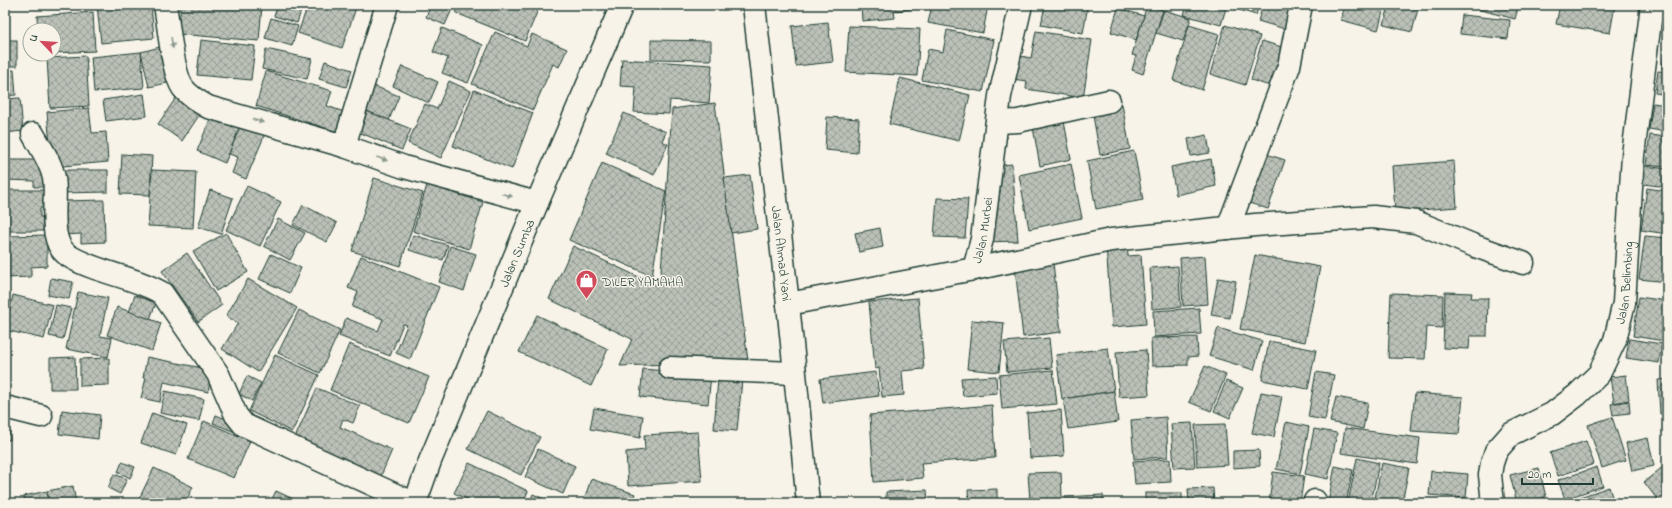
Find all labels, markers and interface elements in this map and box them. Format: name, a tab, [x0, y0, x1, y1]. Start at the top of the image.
north arrow	[22, 22, 62, 62]
text: U	[25, 32, 43, 45]
one-way arrow	[169, 37, 175, 50]
one-way arrow	[252, 118, 264, 124]
one-way arrow	[377, 156, 389, 162]
one-way arrow	[502, 192, 514, 198]
street label: Jalan Murbei	[968, 196, 998, 266]
street label: Jalan Ahmad Yani	[766, 205, 796, 302]
street label: Jalan Sumba	[495, 216, 540, 290]
street label: Jalan Belimbing	[1611, 241, 1640, 326]
shop icon: DILER YAMAHA	[574, 268, 600, 301]
place label: DILER YAMAHA	[601, 273, 683, 292]
scale bar	[1522, 460, 1593, 486]
text: 20 m	[1528, 466, 1551, 484]

